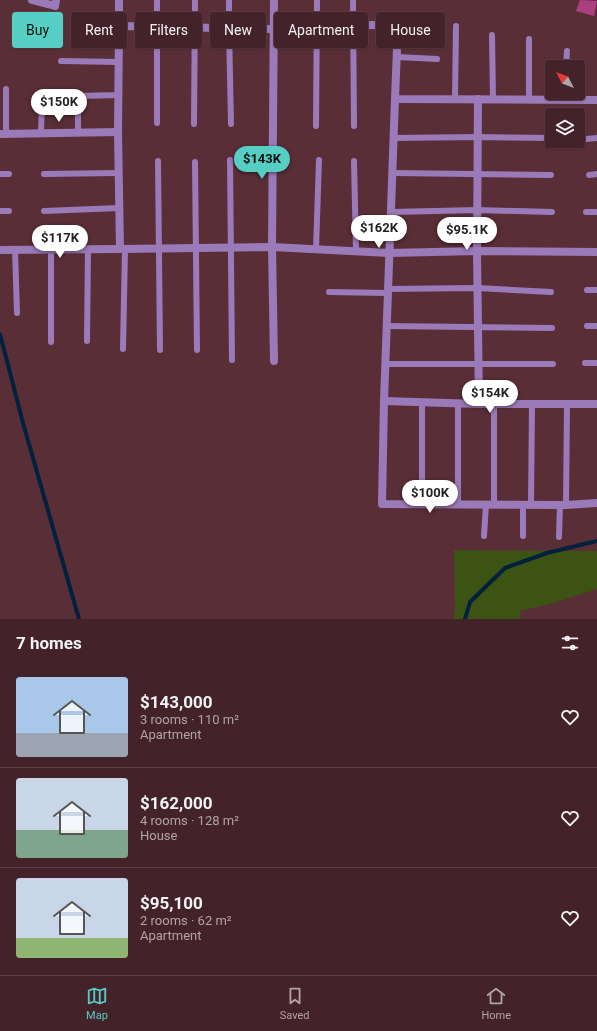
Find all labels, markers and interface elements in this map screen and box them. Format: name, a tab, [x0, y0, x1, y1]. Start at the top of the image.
chip: Buy	[12, 12, 63, 48]
chip: Rent	[71, 12, 127, 48]
chip: Filters	[135, 12, 202, 48]
chip: New	[210, 12, 266, 48]
chip: Apartment	[274, 12, 368, 48]
chip: House	[376, 12, 445, 48]
north arrow	[545, 60, 585, 100]
map controls	[545, 60, 585, 148]
pin: $150K	[31, 89, 87, 123]
text: $150K	[40, 94, 78, 109]
button: layers	[545, 108, 585, 148]
pin: $143K	[234, 146, 290, 180]
text: $143K	[243, 151, 281, 166]
pin: $162K	[351, 215, 407, 249]
pin: $95.1K	[434, 217, 500, 251]
text: $162K	[360, 220, 398, 235]
text: $95.1K	[446, 222, 488, 237]
pin: $117K	[32, 225, 88, 259]
text: $117K	[41, 230, 79, 245]
pin: $154K	[462, 380, 518, 414]
text: $154K	[471, 385, 509, 400]
pin: $100K	[402, 480, 458, 514]
text: $100K	[411, 485, 449, 500]
icon: filters	[559, 632, 581, 654]
text: 7 homes	[16, 633, 82, 653]
text: $143,000	[140, 692, 212, 712]
icon: home	[48, 693, 96, 741]
icon: heart	[559, 706, 581, 728]
text: 3 rooms · 110 m²	[140, 712, 239, 727]
text: Apartment	[140, 727, 202, 742]
text: $162,000	[140, 793, 212, 813]
icon: home	[48, 794, 96, 842]
icon: heart	[559, 807, 581, 829]
text: 4 rooms · 128 m²	[140, 813, 239, 828]
text: House	[140, 828, 177, 843]
text: $95,100	[140, 893, 203, 913]
icon: home	[48, 894, 96, 942]
icon: heart	[559, 907, 581, 929]
text: 2 rooms · 62 m²	[140, 913, 232, 928]
text: Apartment	[140, 928, 202, 943]
tab: Map	[86, 985, 108, 1022]
tab: Saved	[280, 985, 310, 1022]
tab: Home	[481, 985, 511, 1022]

